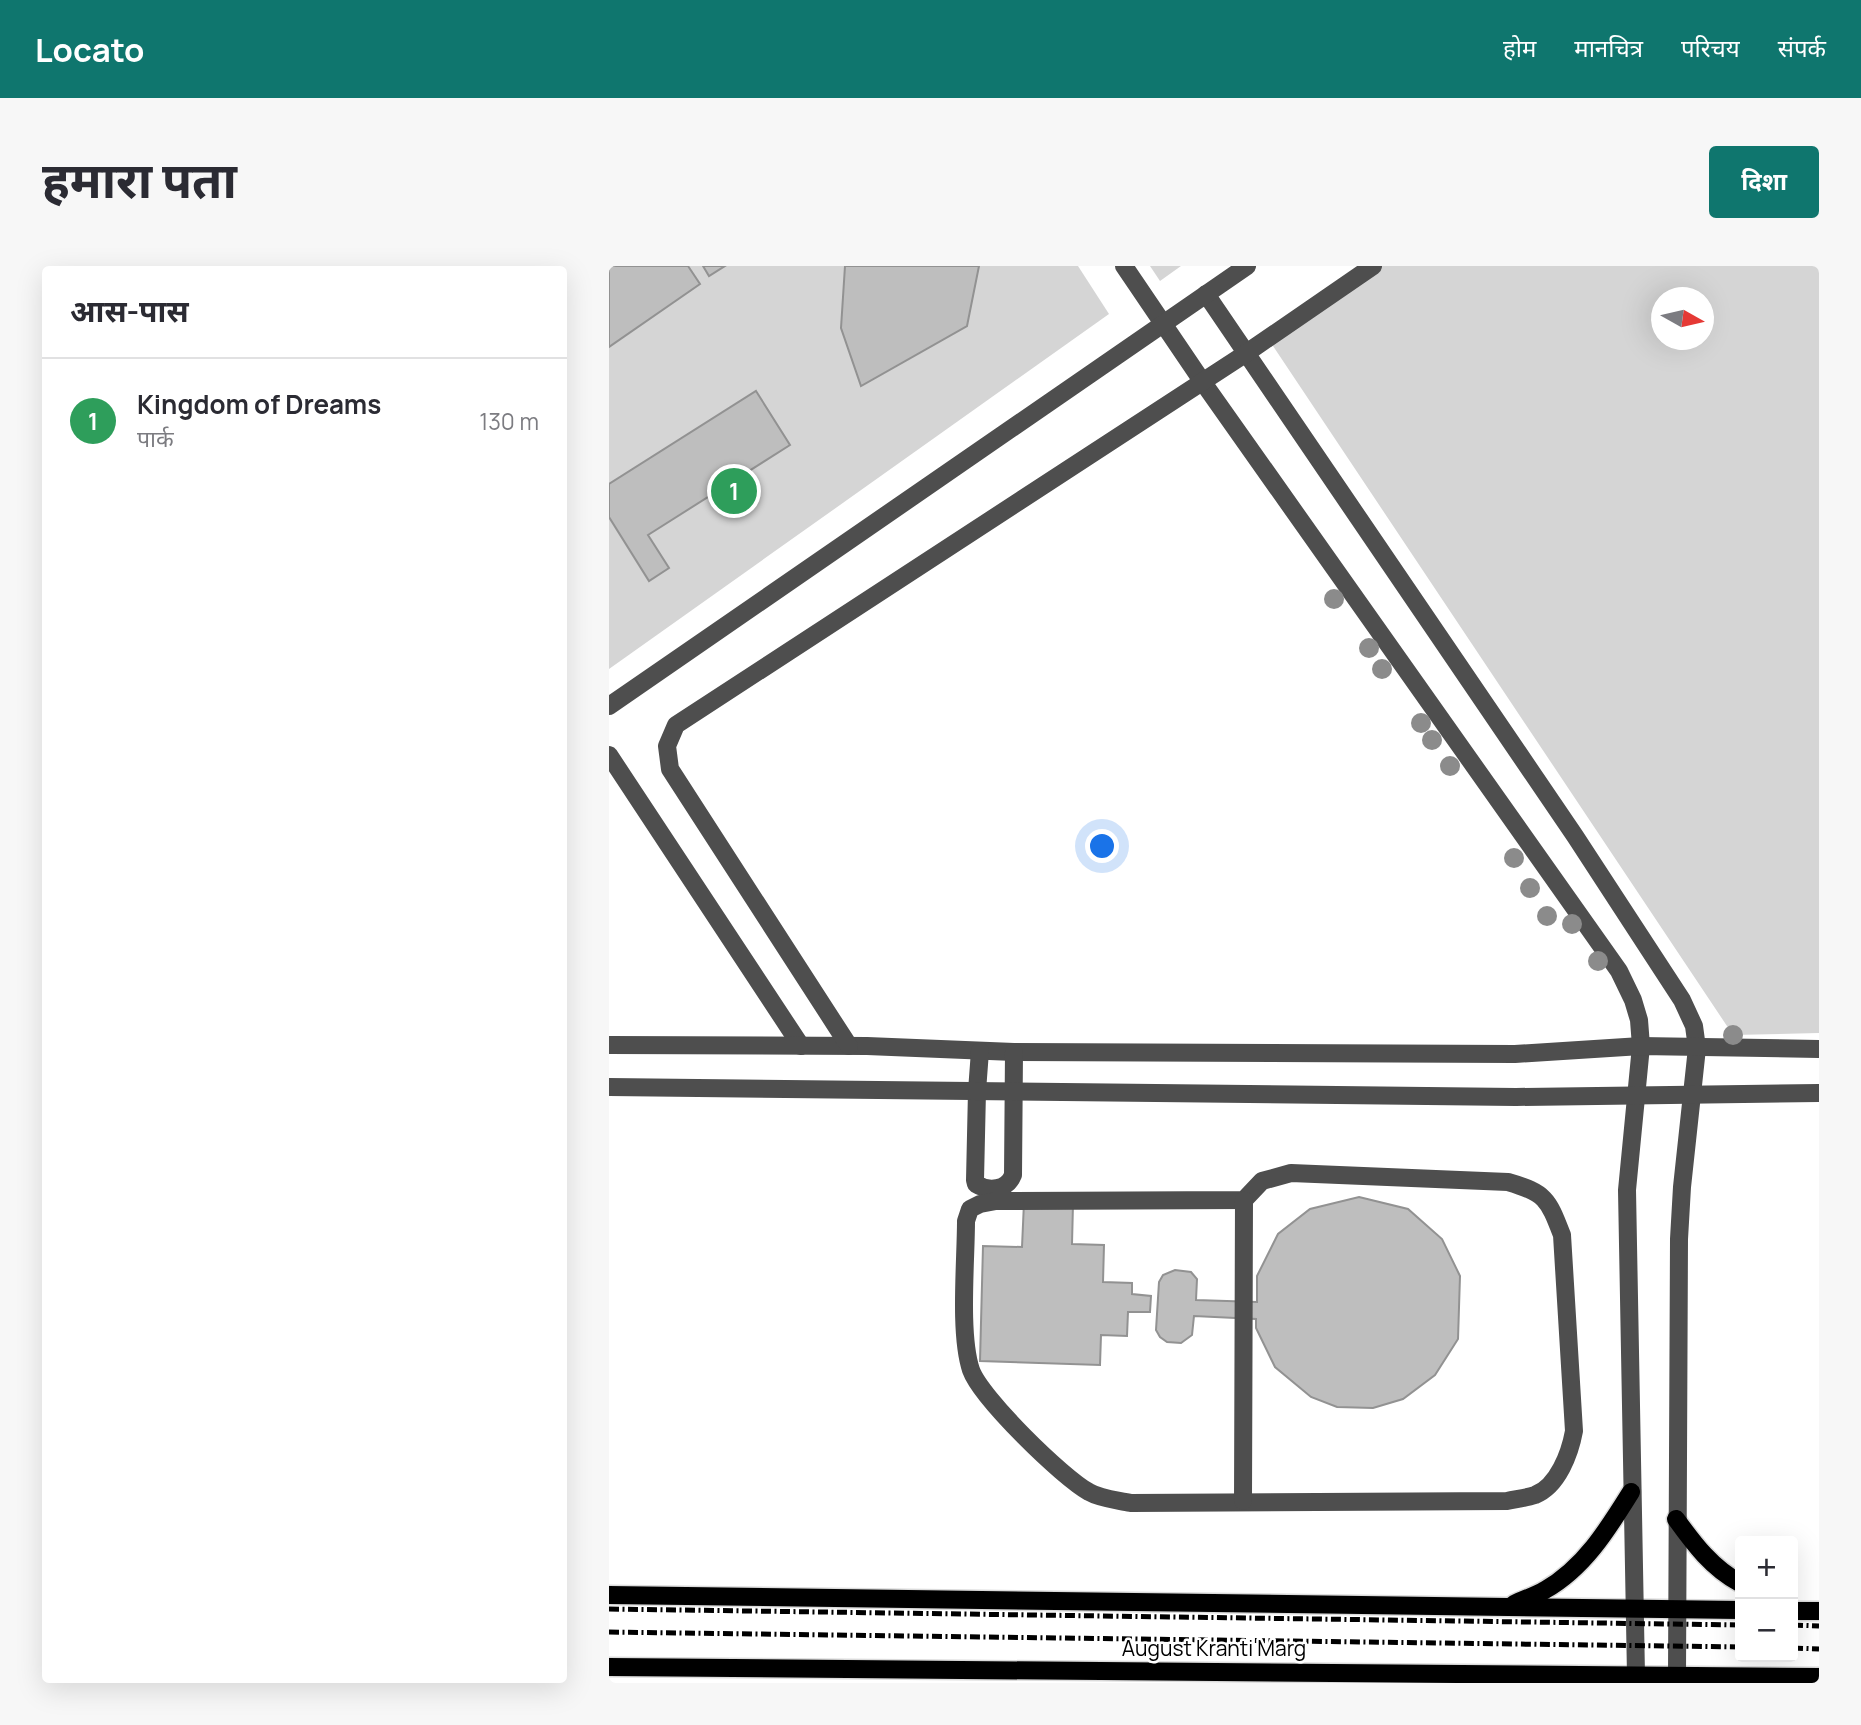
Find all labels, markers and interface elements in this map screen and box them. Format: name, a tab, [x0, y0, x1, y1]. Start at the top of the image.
text: Locato	[35, 27, 145, 72]
text: होम	[1503, 31, 1536, 64]
text: मानचित्र	[1574, 31, 1643, 64]
text: परिचय	[1681, 31, 1740, 64]
text: संपर्क	[1778, 31, 1826, 64]
text: हमारा पता	[42, 146, 237, 213]
button: दिशा	[1709, 146, 1819, 218]
north arrow	[1651, 287, 1714, 350]
text: आस-पास	[70, 290, 189, 331]
text: Kingdom of Dreams	[137, 386, 381, 422]
text: 1	[88, 405, 98, 437]
text: 130 m	[479, 405, 539, 437]
text: पार्क	[137, 422, 174, 454]
pin: 1	[711, 465, 757, 517]
your location	[1085, 829, 1119, 863]
map controls	[1735, 1536, 1798, 1662]
button: +	[1735, 1536, 1798, 1599]
button: −	[1735, 1599, 1798, 1662]
street label: August Kranti Marg	[1122, 1634, 1306, 1662]

